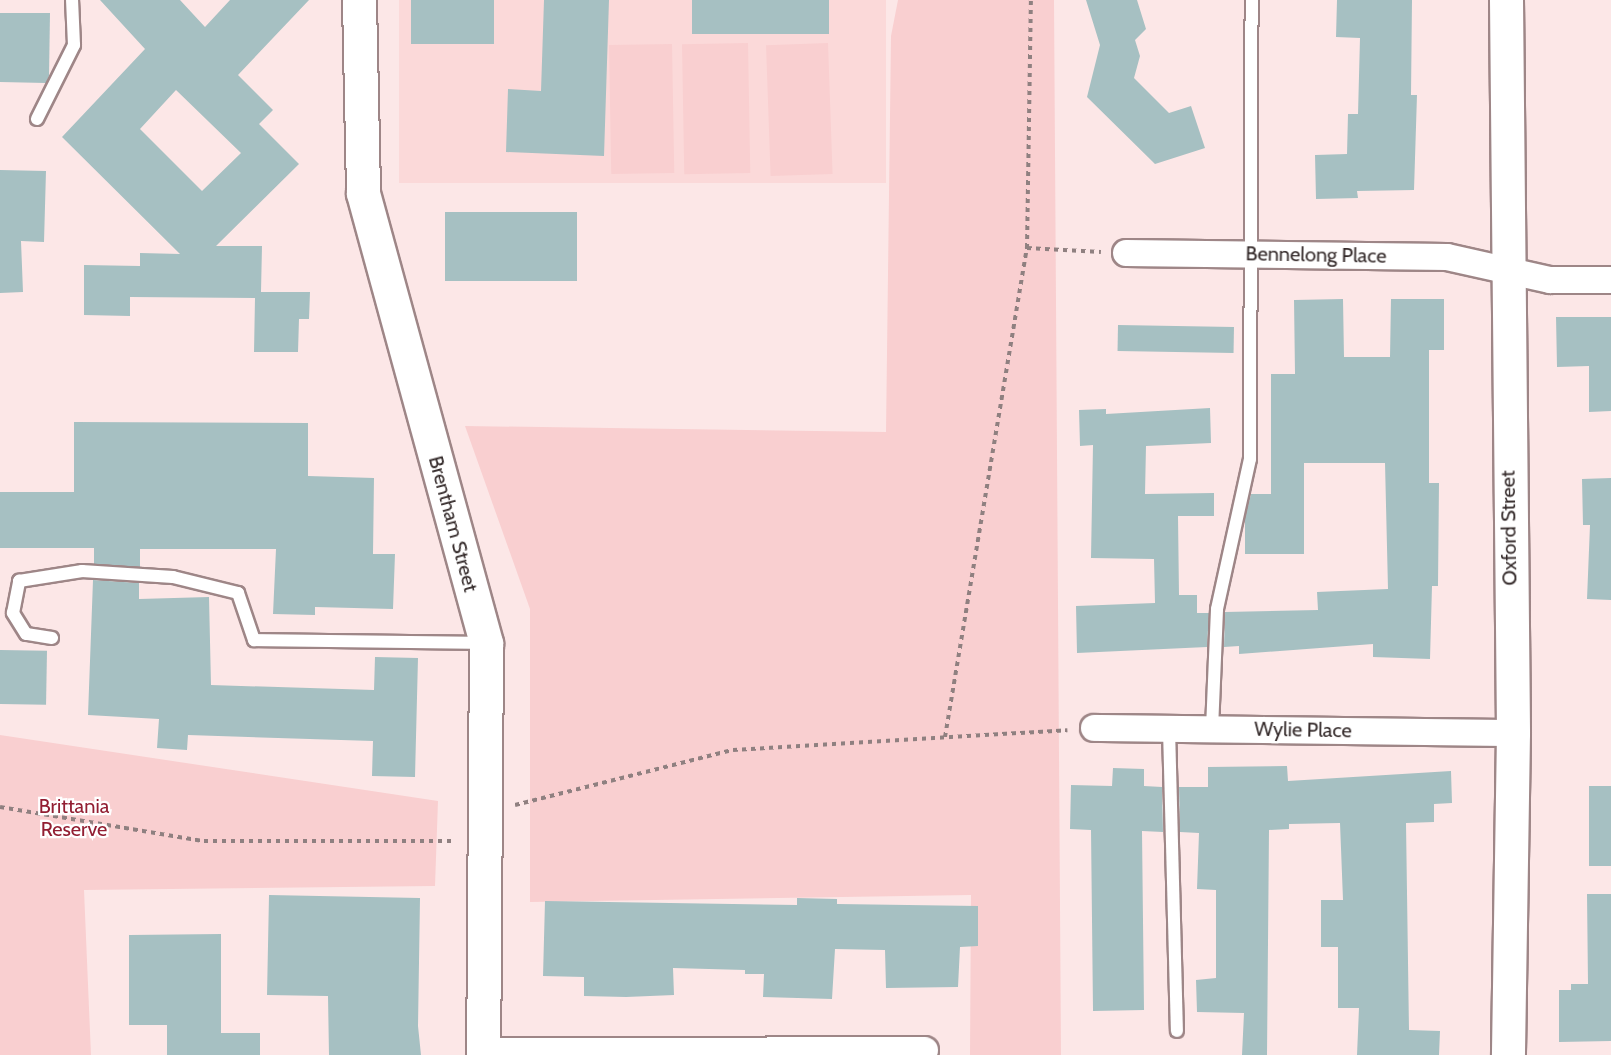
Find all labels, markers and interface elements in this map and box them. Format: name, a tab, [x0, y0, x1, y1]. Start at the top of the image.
street label: Bennelong Place	[1245, 242, 1387, 268]
street label: Brentham Street	[423, 453, 483, 595]
street label: Oxford Street	[1496, 470, 1522, 586]
street label: Wylie Place	[1254, 717, 1352, 743]
park label: Brittania Reserve	[39, 795, 109, 842]

